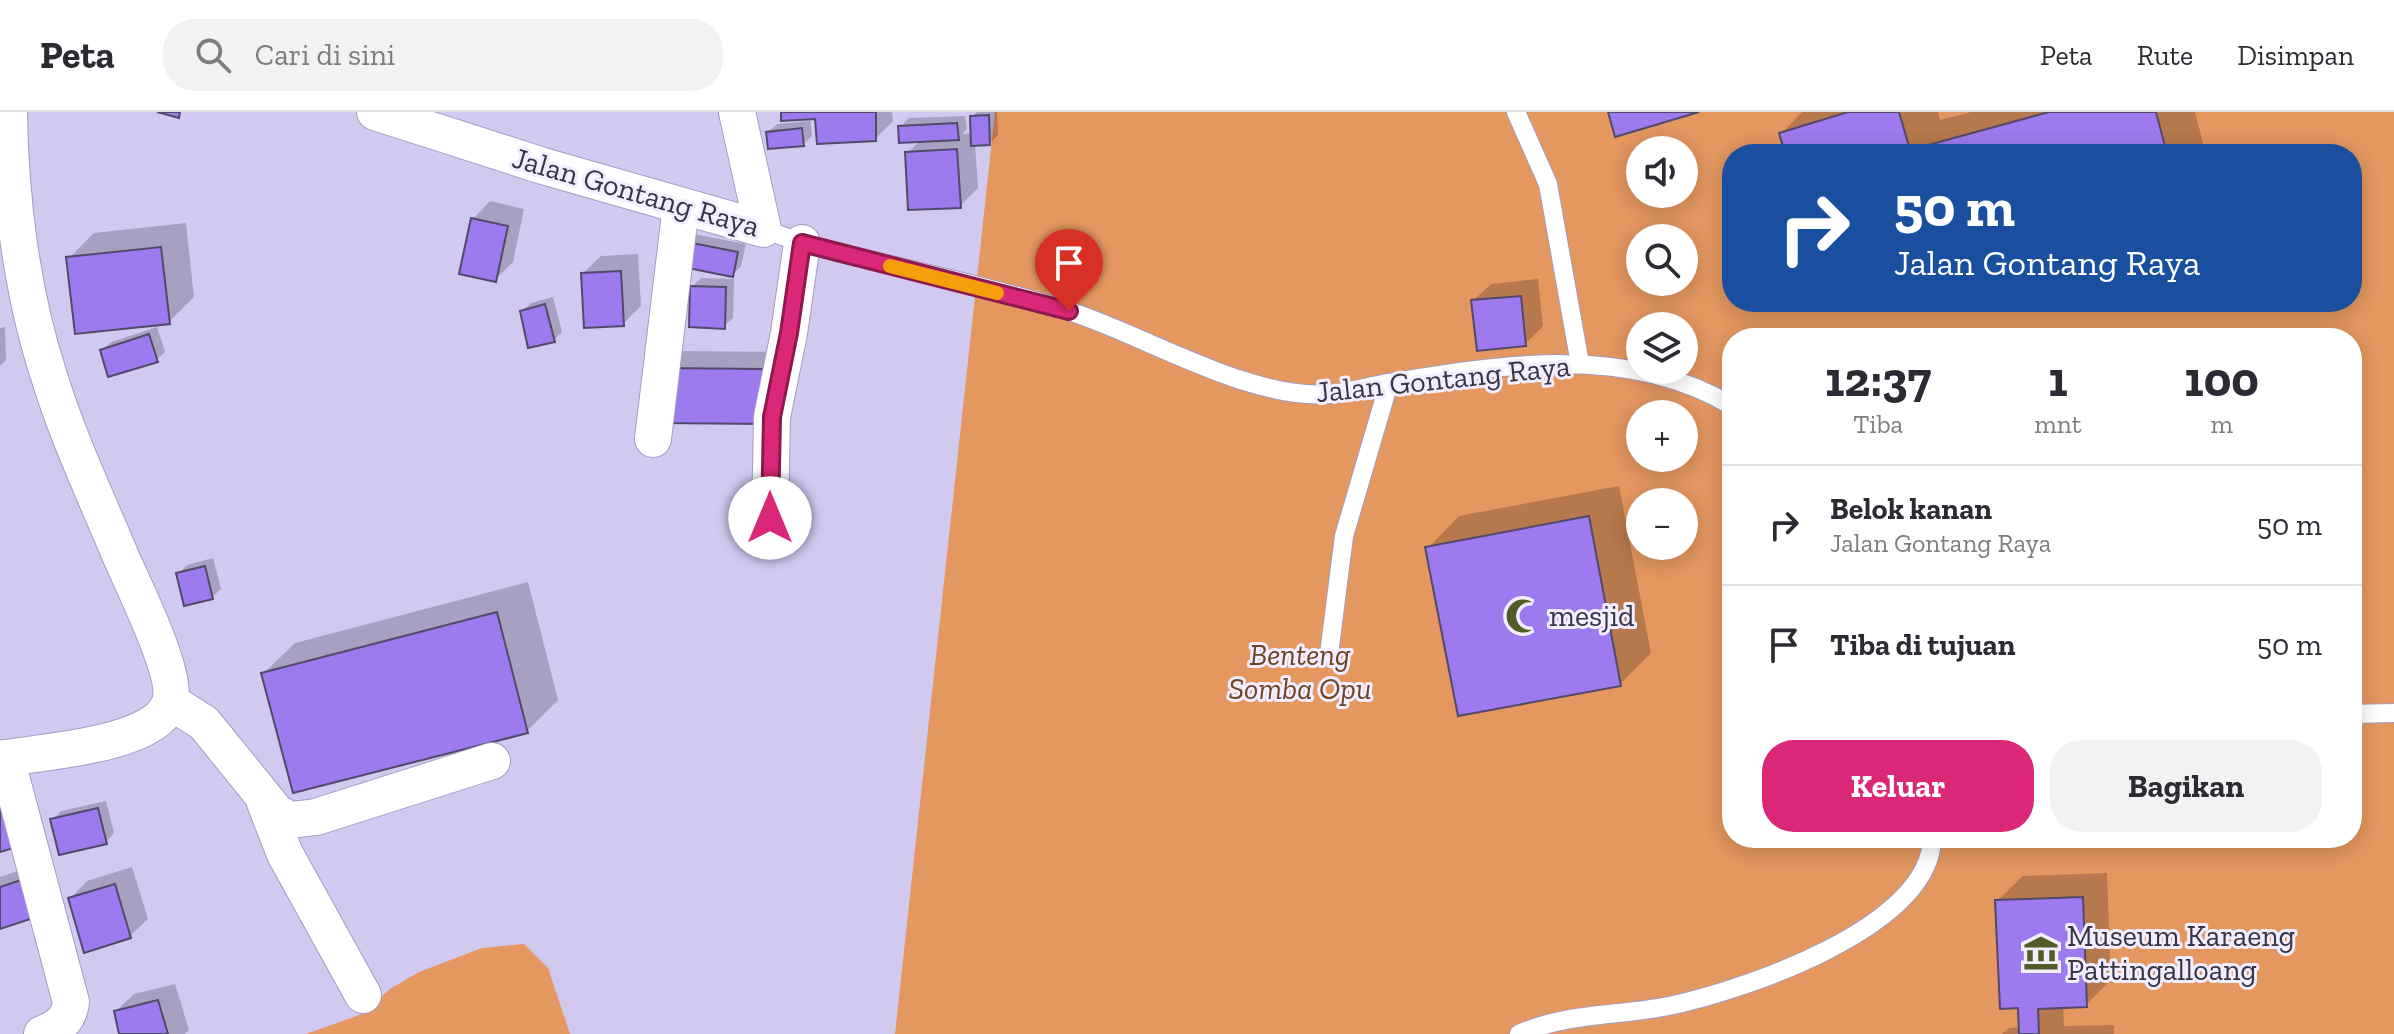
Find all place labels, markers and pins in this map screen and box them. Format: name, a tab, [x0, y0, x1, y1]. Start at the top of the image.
pin	[1035, 229, 1103, 311]
mosque icon: mesjid	[1504, 597, 1542, 635]
place label: mesjid	[1549, 598, 1635, 634]
place label: Museum Karaeng Pattingalloang	[2067, 918, 2295, 988]
museum icon: Museum Karaeng Pattingalloang	[2022, 934, 2060, 972]

